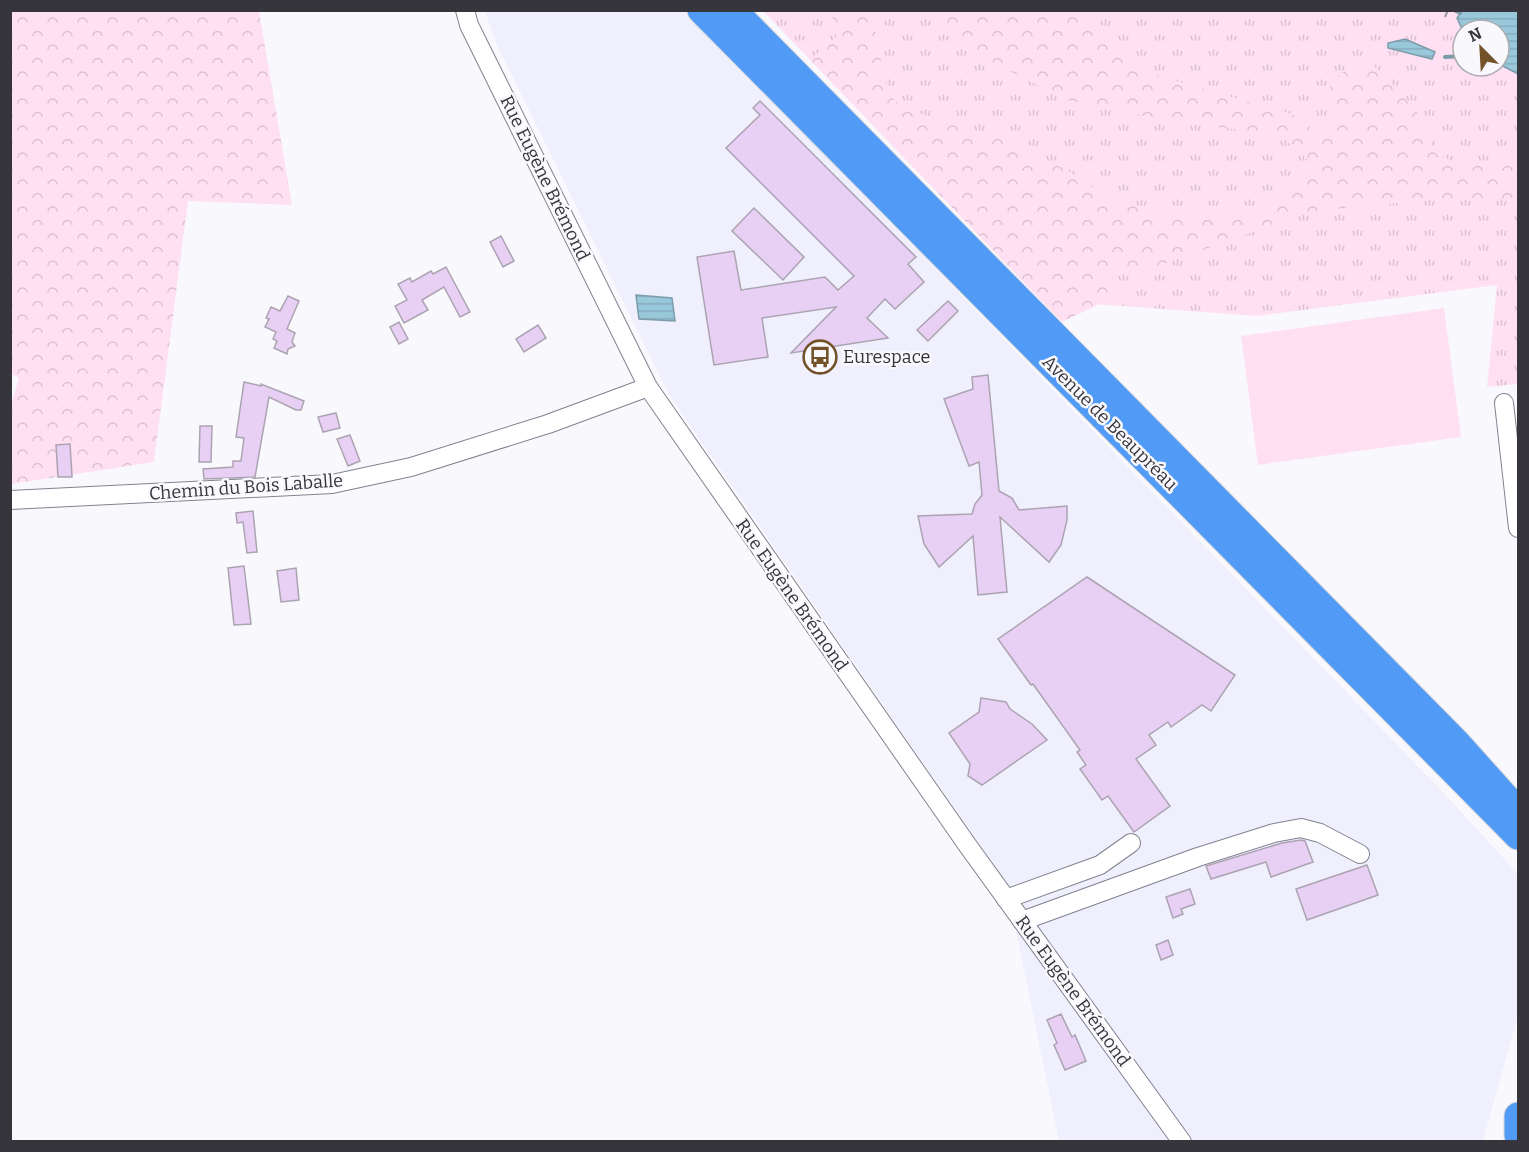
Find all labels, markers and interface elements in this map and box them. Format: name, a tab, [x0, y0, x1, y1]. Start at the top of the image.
north arrow	[1451, 18, 1511, 78]
text: N	[1466, 24, 1485, 46]
street label: Rue Eugène Brémond	[495, 92, 595, 264]
bus stop icon: Eurespace	[802, 339, 838, 375]
place label: Eurespace	[843, 346, 930, 368]
street label: Avenue de Beaupréau	[1038, 351, 1182, 495]
street label: Chemin du Bois Laballe	[148, 469, 344, 505]
street label: Rue Eugène Brémond	[731, 515, 853, 676]
street label: Rue Eugène Brémond	[1011, 911, 1135, 1071]

